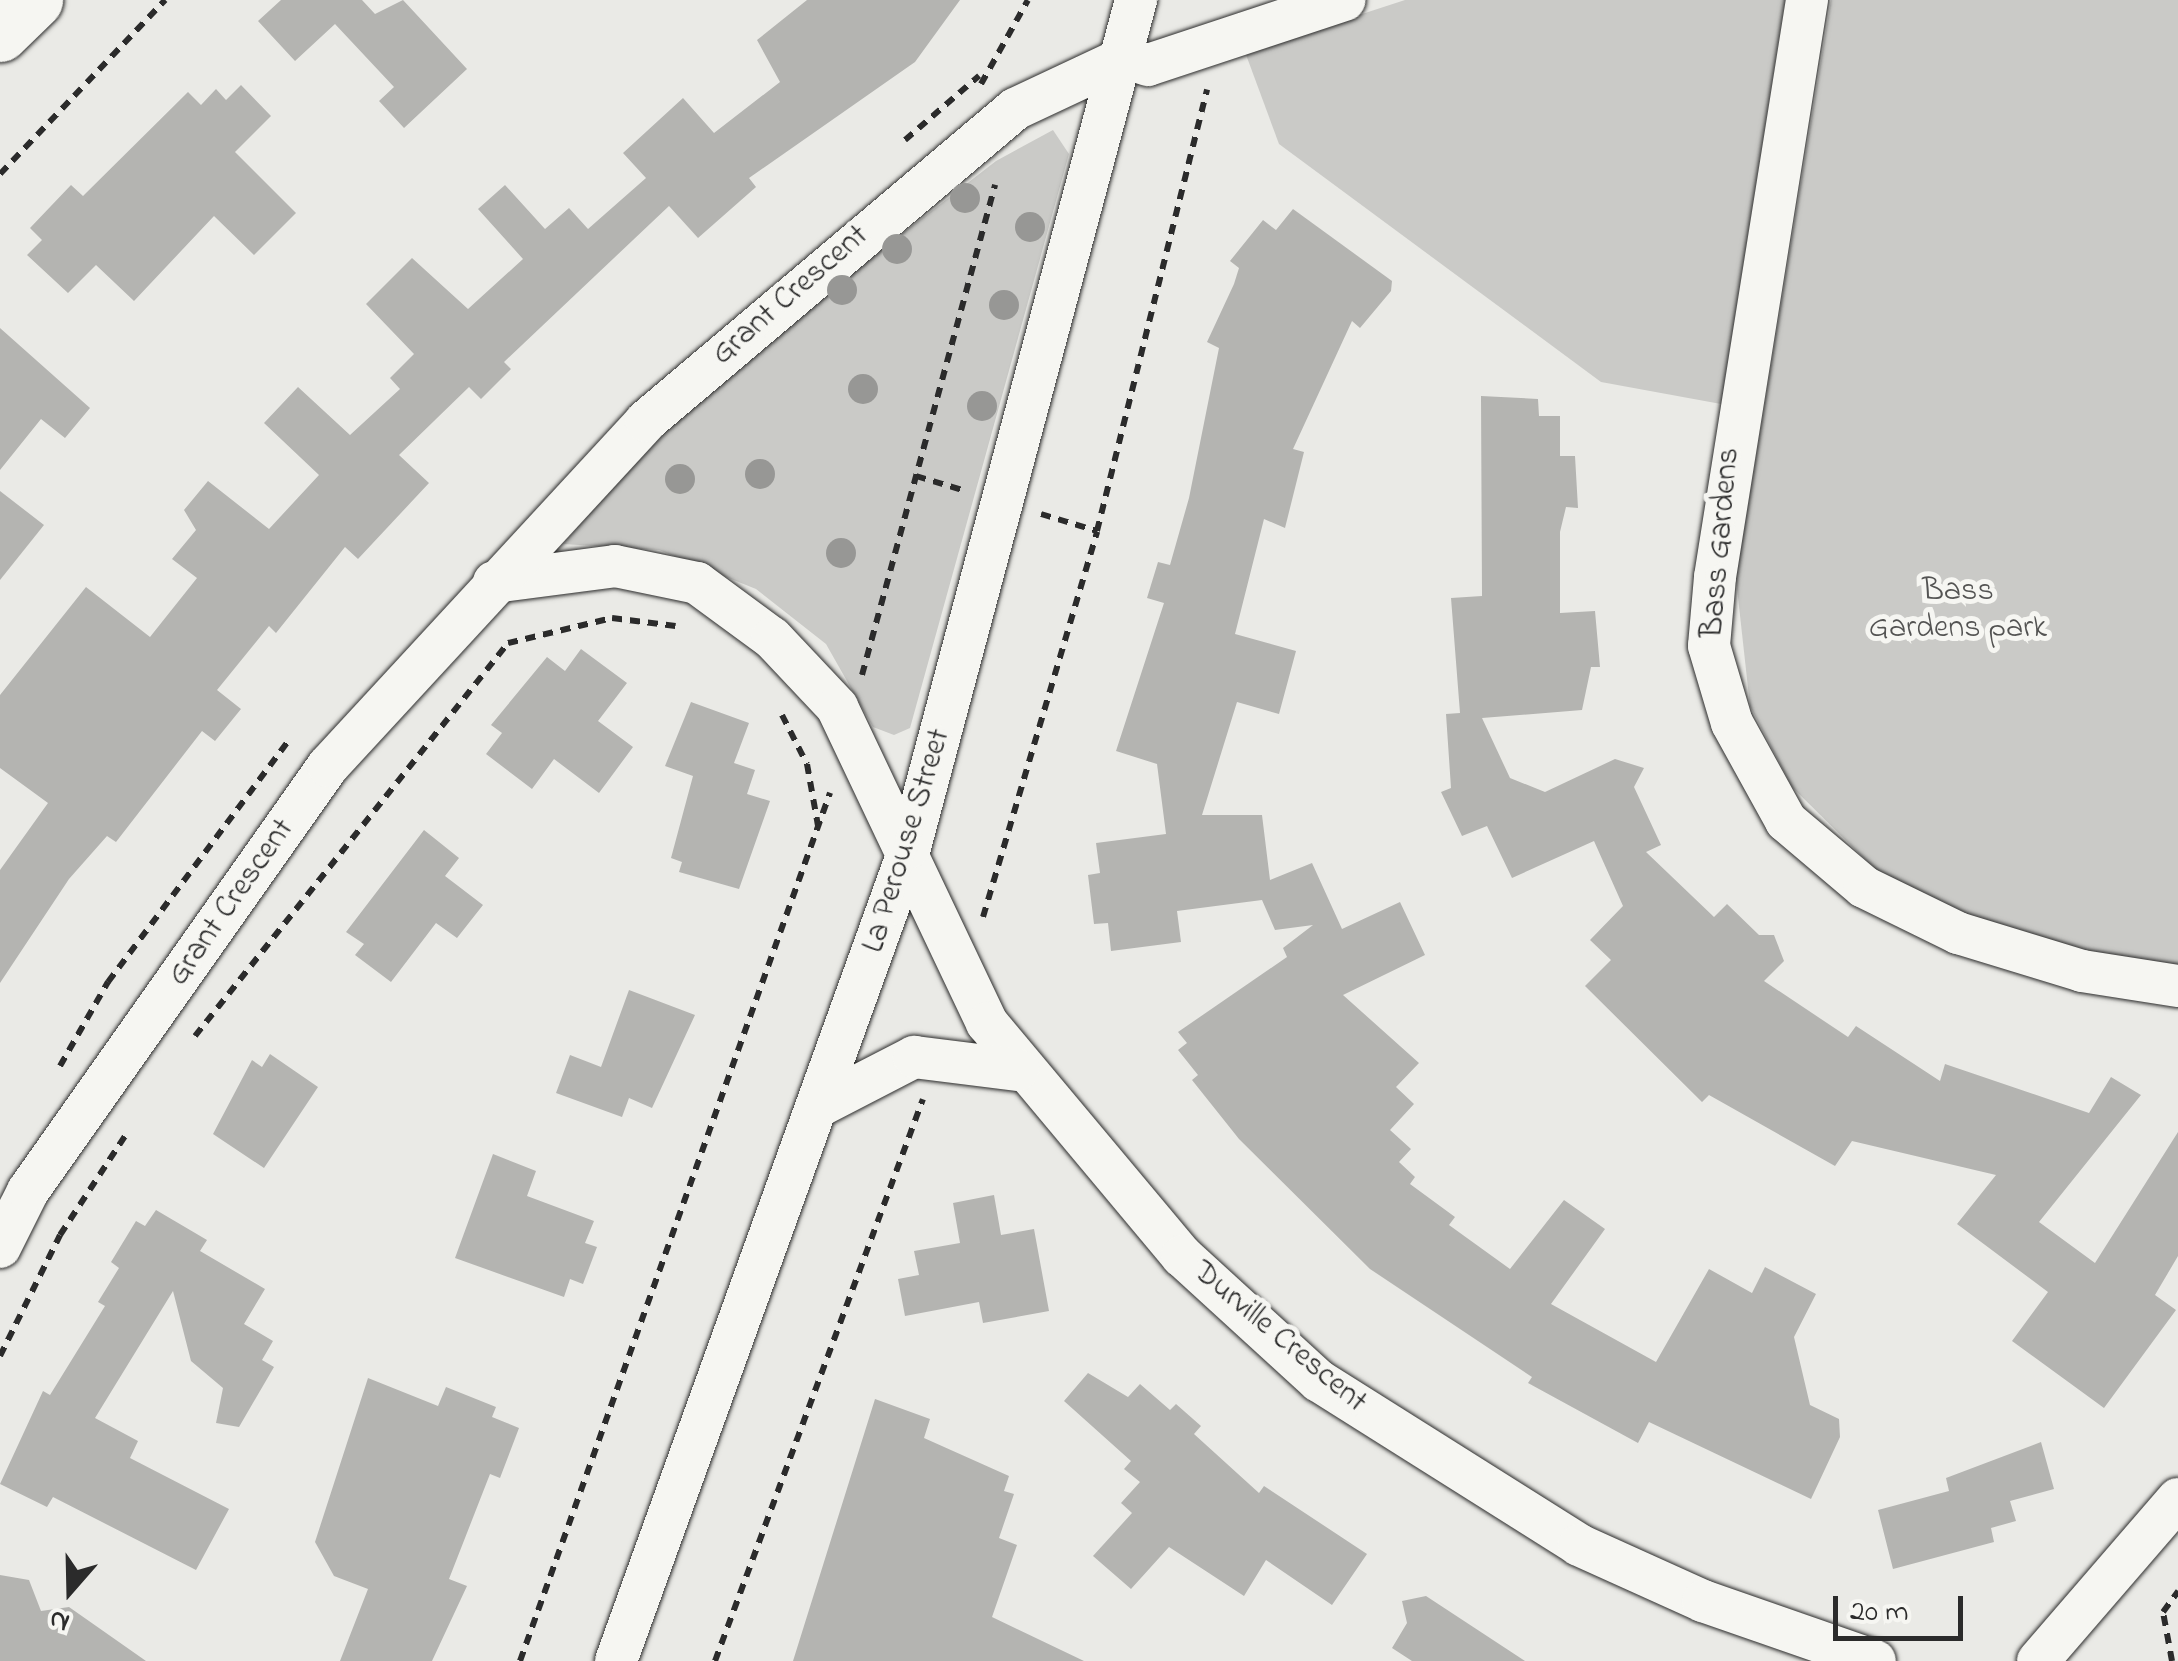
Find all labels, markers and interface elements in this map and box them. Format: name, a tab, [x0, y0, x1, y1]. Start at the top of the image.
street label: Grant Crescent	[705, 218, 877, 374]
street label: Bass Gardens	[1695, 446, 1749, 640]
park label: Bass Gardens park	[1869, 574, 2047, 649]
street label: La Perouse Street	[856, 724, 960, 958]
street label: Grant Crescent	[160, 812, 304, 994]
street label: Durville Crescent	[1184, 1254, 1374, 1422]
north arrow	[20, 1541, 120, 1641]
scale bar	[1838, 1576, 1968, 1638]
text: 20 m	[1850, 1591, 1909, 1635]
text: N	[44, 1597, 75, 1642]

